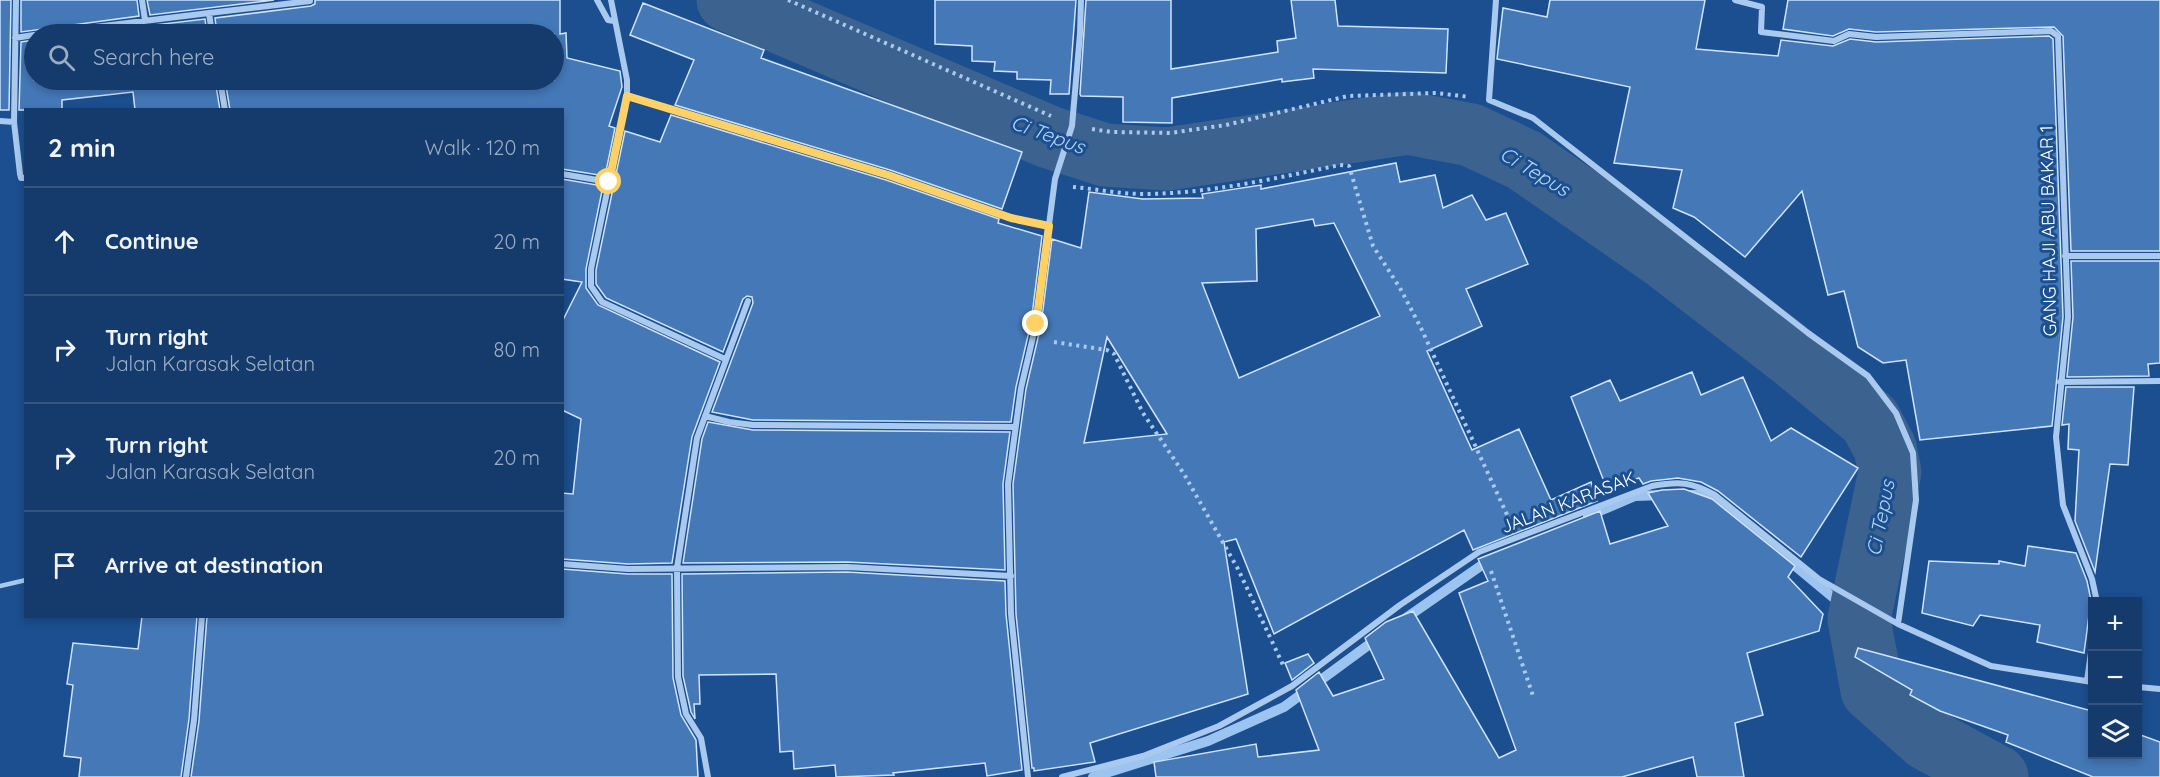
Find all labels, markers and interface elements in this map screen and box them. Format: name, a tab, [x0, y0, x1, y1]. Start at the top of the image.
search box	[24, 24, 564, 90]
icon: search	[45, 41, 78, 74]
text: Search here	[93, 43, 214, 71]
water label: Ci Tepus	[1008, 109, 1090, 159]
street label: GANG HAJI ABU BAKAR 1	[2035, 125, 2061, 337]
text: 2 min	[48, 131, 116, 164]
text: Walk · 120 m	[425, 135, 540, 160]
water label: Ci Tepus	[1496, 141, 1576, 202]
route start	[595, 168, 621, 194]
icon: ahead	[48, 225, 81, 258]
text: Continue	[105, 227, 199, 255]
text: 20 m	[493, 229, 540, 254]
route end	[1022, 310, 1048, 336]
text: Turn right	[105, 323, 209, 351]
icon: right	[48, 333, 81, 366]
text: 80 m	[494, 337, 540, 362]
text: Jalan Karasak Selatan	[105, 351, 315, 376]
text: Turn right	[105, 431, 209, 459]
icon: right	[48, 441, 81, 474]
text: 20 m	[493, 445, 540, 470]
text: Jalan Karasak Selatan	[105, 459, 315, 484]
street label: JALAN KARASAK	[1497, 466, 1639, 538]
water label: Ci Tepus	[1860, 476, 1900, 558]
icon: arrive	[48, 549, 81, 582]
text: Arrive at destination	[105, 551, 323, 579]
map controls	[2088, 597, 2142, 759]
button: +	[2088, 597, 2142, 651]
button: −	[2088, 651, 2142, 705]
button: layers	[2088, 705, 2142, 759]

